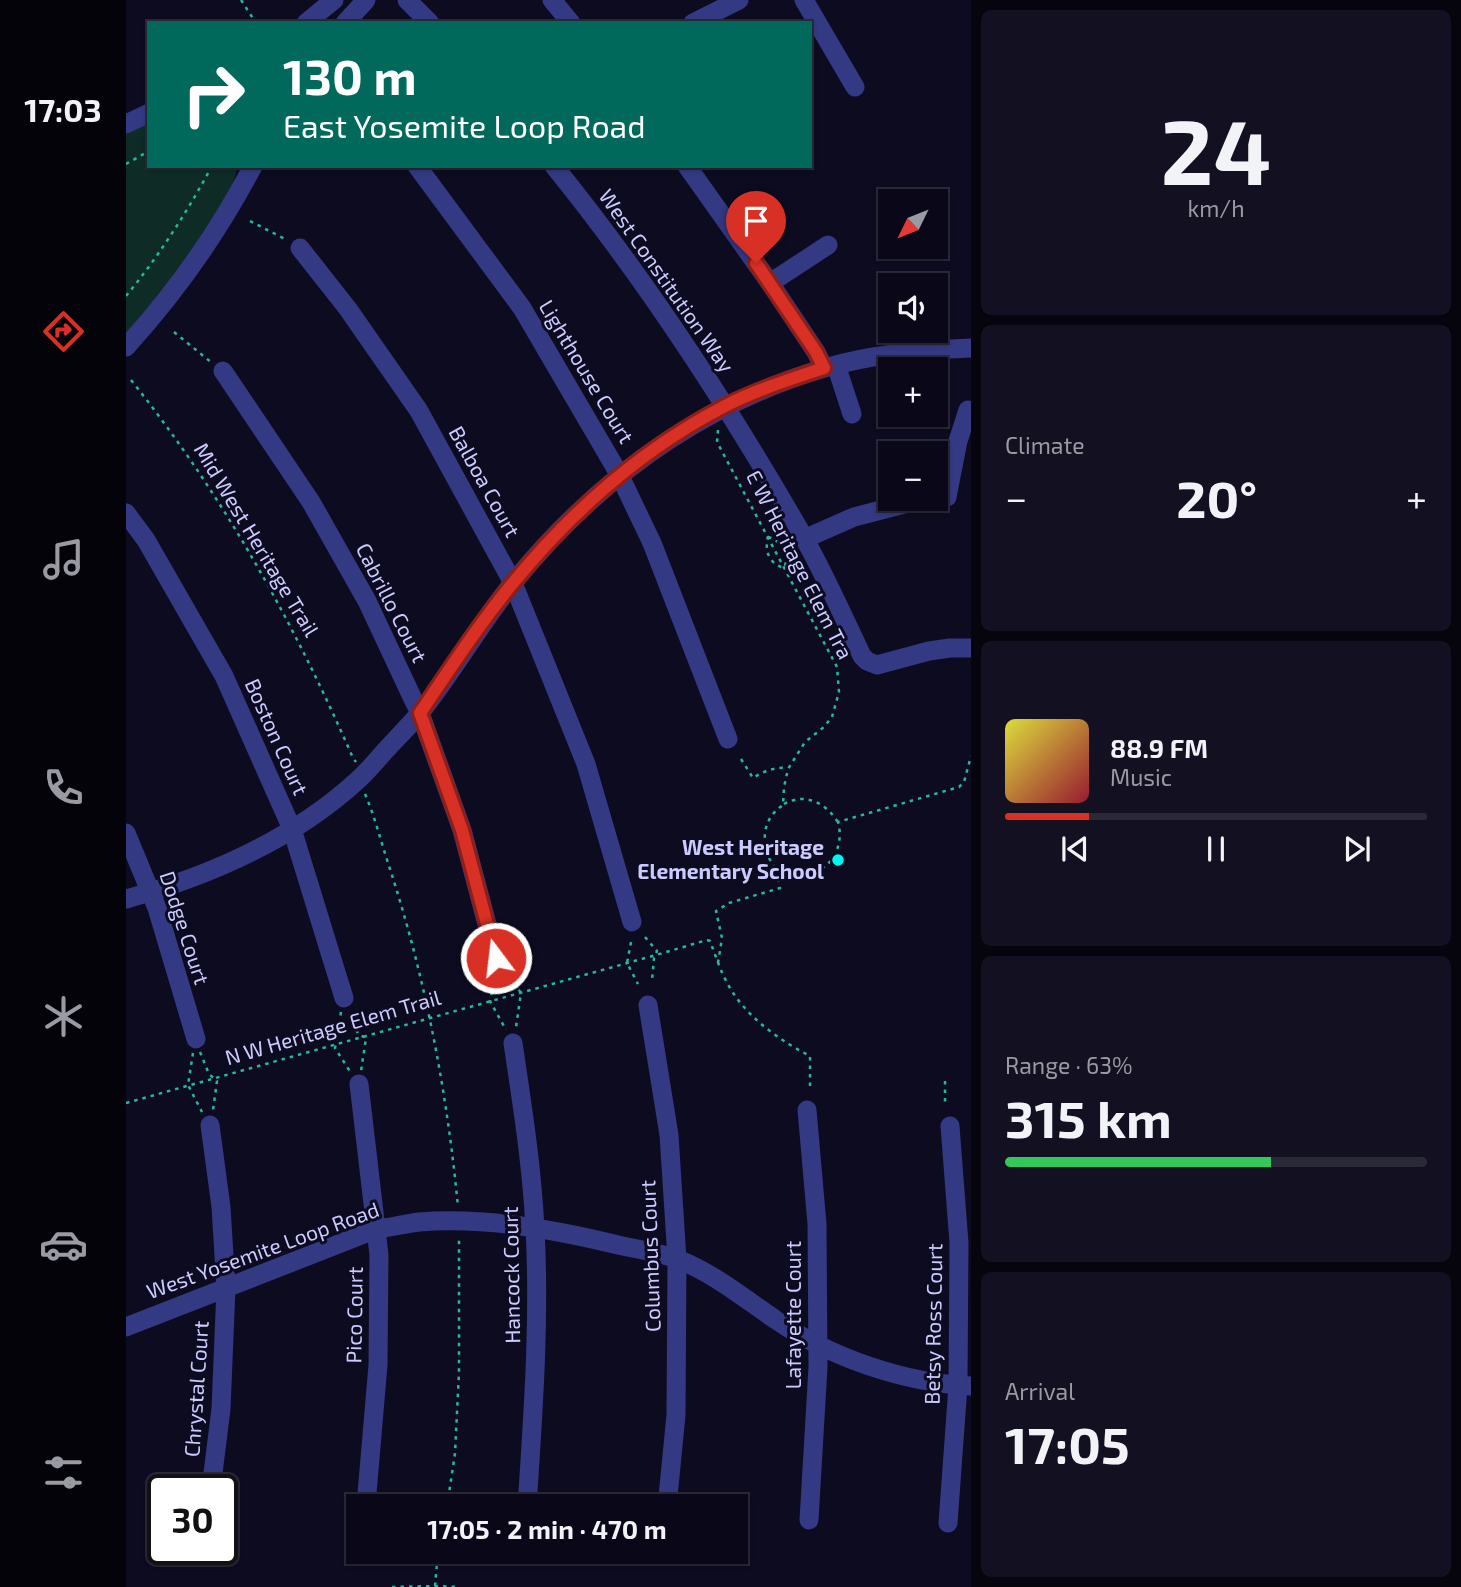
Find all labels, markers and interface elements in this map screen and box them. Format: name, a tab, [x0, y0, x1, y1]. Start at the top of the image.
text: 130 m	[283, 46, 417, 105]
icon: right	[168, 49, 259, 140]
text: 17:03	[24, 90, 102, 128]
text: 24	[1161, 94, 1271, 203]
text: East Yosemite Loop Road	[283, 106, 646, 144]
street label: West Constitution Way	[594, 184, 740, 377]
north arrow	[878, 189, 948, 259]
map controls	[878, 189, 948, 511]
pin	[726, 191, 786, 263]
text: km/h	[1187, 194, 1245, 222]
icon: arrive	[737, 202, 775, 240]
button: sound	[878, 273, 948, 343]
street label: Lighthouse Court	[535, 295, 640, 448]
icon: directions	[39, 307, 88, 356]
button: +	[878, 357, 948, 427]
street label: Balboa Court	[445, 421, 526, 541]
text: Climate	[1005, 431, 1085, 459]
street label: Mid West Heritage Trail	[190, 438, 325, 641]
button: −	[878, 441, 948, 511]
street label: E W Heritage Elem Tra	[742, 466, 859, 663]
text: 20°	[1176, 466, 1257, 528]
text: −	[1005, 474, 1027, 520]
text: +	[1406, 474, 1427, 520]
icon: music	[39, 535, 88, 584]
street label: Cabrillo Court	[352, 539, 433, 666]
street label: Boston Court	[241, 674, 314, 798]
text: 88.9 FM	[1110, 732, 1208, 763]
icon: phone	[39, 763, 88, 812]
text: Music	[1110, 763, 1172, 791]
icon: previous	[1056, 830, 1094, 868]
icon: pause	[1197, 830, 1235, 868]
icon: next	[1338, 830, 1376, 868]
place label: West Heritage Elementary School	[637, 834, 824, 884]
marker: West Heritage Elementary School	[830, 852, 846, 868]
street label: Dodge Court	[155, 868, 216, 987]
position arrow	[459, 921, 533, 995]
street label: N W Heritage Elem Trail	[222, 984, 444, 1069]
icon: climate	[39, 992, 88, 1041]
text: Range · 63%	[1005, 1051, 1133, 1079]
text: 315 km	[1005, 1086, 1172, 1148]
street label: Columbus Court	[634, 1180, 665, 1332]
street label: West Yosemite Loop Road	[143, 1196, 382, 1303]
street label: Hancock Court	[497, 1206, 524, 1344]
icon: car	[39, 1220, 88, 1269]
street label: Lafayette Court	[780, 1241, 805, 1389]
street label: Betsy Ross Court	[919, 1243, 946, 1405]
street label: Pico Court	[340, 1266, 367, 1363]
street label: Chrystal Court	[178, 1320, 213, 1458]
text: Arrival	[1005, 1377, 1075, 1405]
text: 17:05	[1005, 1412, 1130, 1474]
icon: filters	[39, 1448, 88, 1497]
speed limit sign: 30	[147, 1474, 238, 1565]
text: 17:05 · 2 min · 470 m	[427, 1513, 667, 1544]

